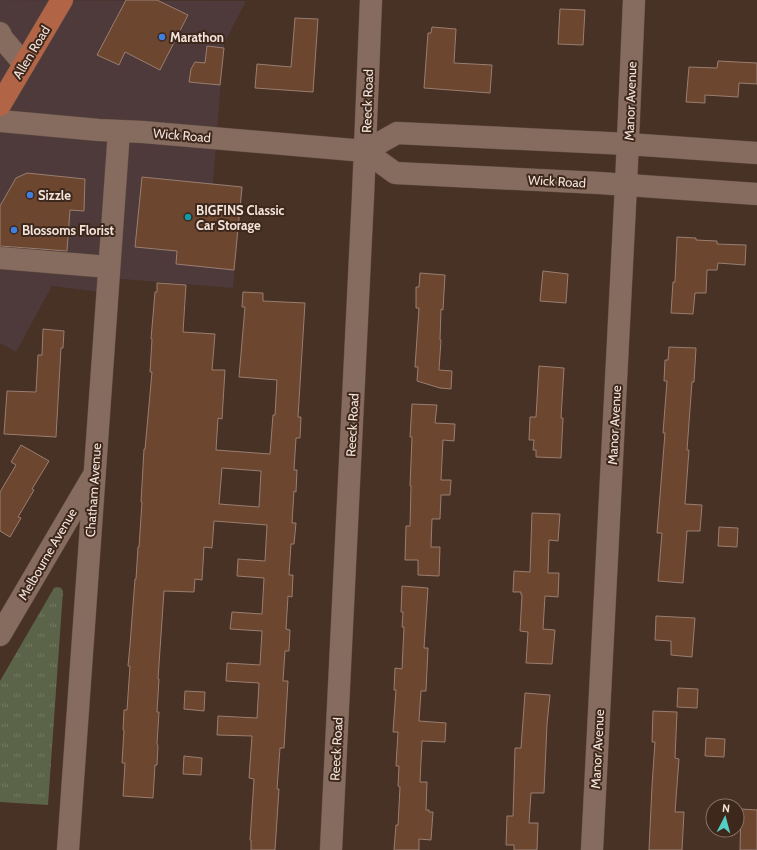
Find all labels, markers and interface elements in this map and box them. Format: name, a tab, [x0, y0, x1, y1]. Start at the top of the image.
street label: Allen Road	[9, 23, 53, 81]
place label: Marathon	[170, 29, 224, 45]
marker: Marathon	[157, 32, 167, 42]
street label: Manor Avenue	[621, 61, 639, 141]
street label: Reeck Road	[358, 69, 376, 133]
street label: Wick Road	[152, 125, 212, 145]
street label: Wick Road	[528, 171, 586, 191]
place label: Sizzle	[38, 187, 71, 203]
marker: Sizzle	[25, 190, 35, 200]
place label: BIGFINS Classic Car Storage	[196, 202, 285, 233]
marker: BIGFINS Classic Car Storage	[183, 212, 193, 222]
place label: Blossoms Florist	[22, 222, 114, 238]
marker: Blossoms Florist	[9, 225, 19, 235]
street label: Manor Avenue	[604, 385, 624, 465]
street label: Reeck Road	[342, 393, 362, 457]
street label: Chatham Avenue	[82, 442, 104, 538]
street label: Melbourne Avenue	[14, 505, 80, 603]
street label: Manor Avenue	[587, 709, 607, 789]
street label: Reeck Road	[326, 717, 346, 781]
north arrow	[705, 798, 745, 838]
text: N	[721, 801, 731, 815]

